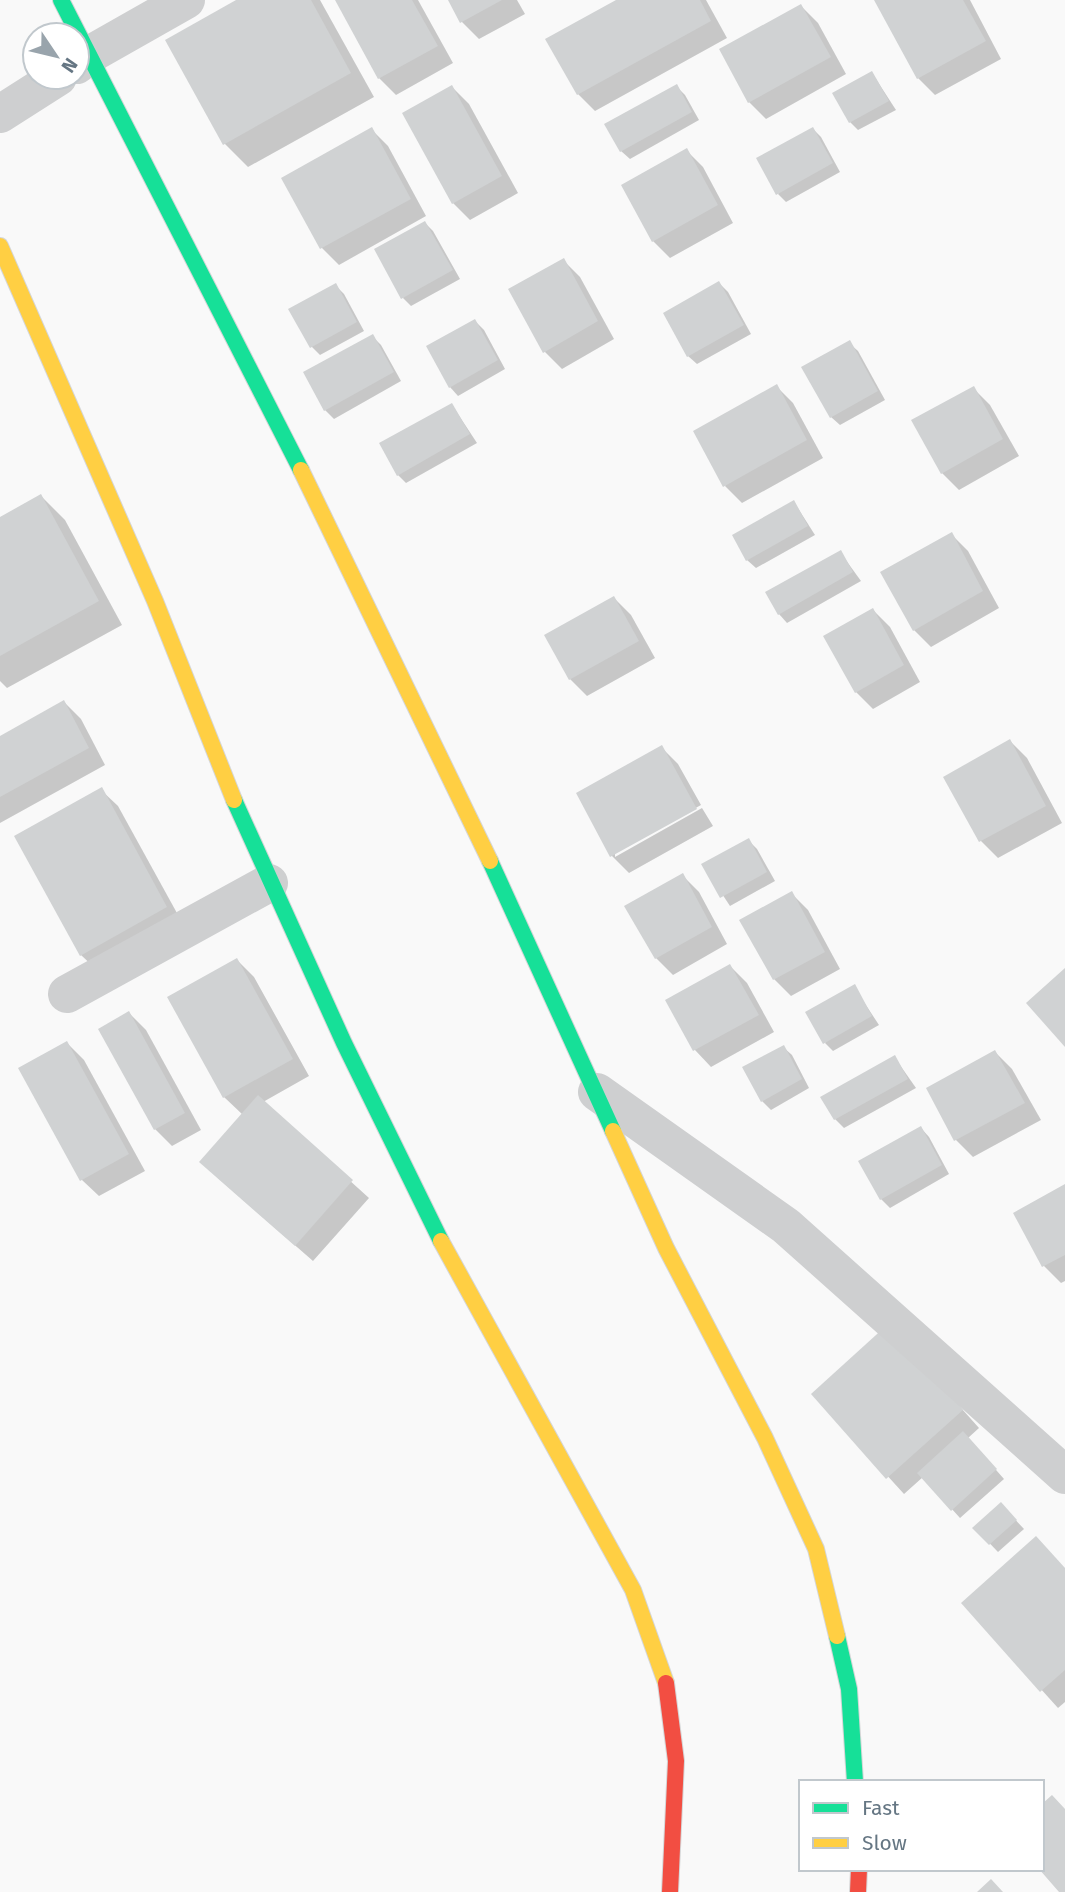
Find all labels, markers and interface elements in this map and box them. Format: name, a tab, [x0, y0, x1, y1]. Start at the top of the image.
north arrow	[21, 21, 91, 91]
text: N	[56, 54, 83, 77]
legend	[799, 1780, 1044, 1871]
text: Fast	[862, 1795, 900, 1821]
text: Slow	[862, 1830, 907, 1856]

